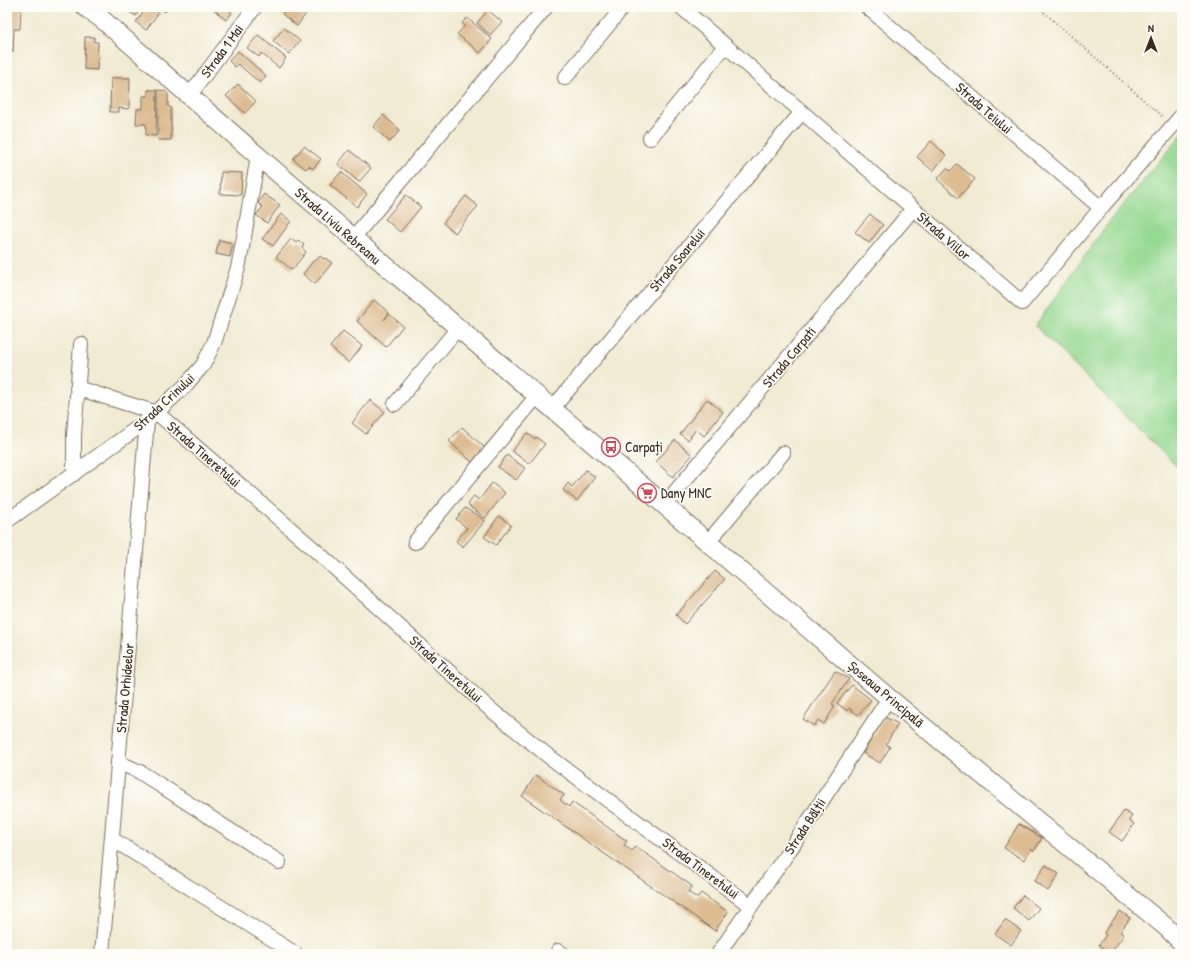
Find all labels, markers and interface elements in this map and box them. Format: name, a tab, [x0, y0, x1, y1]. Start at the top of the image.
north arrow	[1131, 18, 1171, 58]
street label: Strada 1 Mai	[196, 20, 247, 81]
text: N	[1148, 21, 1154, 35]
street label: Strada Teiului	[952, 78, 1017, 138]
street label: Strada Liviu Rebreanu	[291, 183, 386, 269]
street label: Strada Viilor	[913, 207, 976, 265]
street label: Strada Soarelui	[645, 224, 709, 295]
street label: Strada Carpati	[757, 322, 821, 392]
street label: Strada Crinului	[129, 368, 198, 435]
street label: Strada Tineretului	[163, 416, 245, 491]
bus stop icon: Carpați	[600, 436, 622, 458]
place label: Carpați	[625, 437, 663, 457]
supermarket icon: Dany MNC	[636, 482, 658, 504]
place label: Dany MNC	[661, 483, 712, 503]
street label: Strada Tineretului	[406, 631, 487, 706]
street label: Strada Orhideelor	[111, 642, 138, 734]
street label: Șoseaua Principală	[844, 656, 929, 732]
street label: Strada Bălții	[779, 794, 830, 858]
street label: Strada Tineretului	[659, 832, 744, 903]

